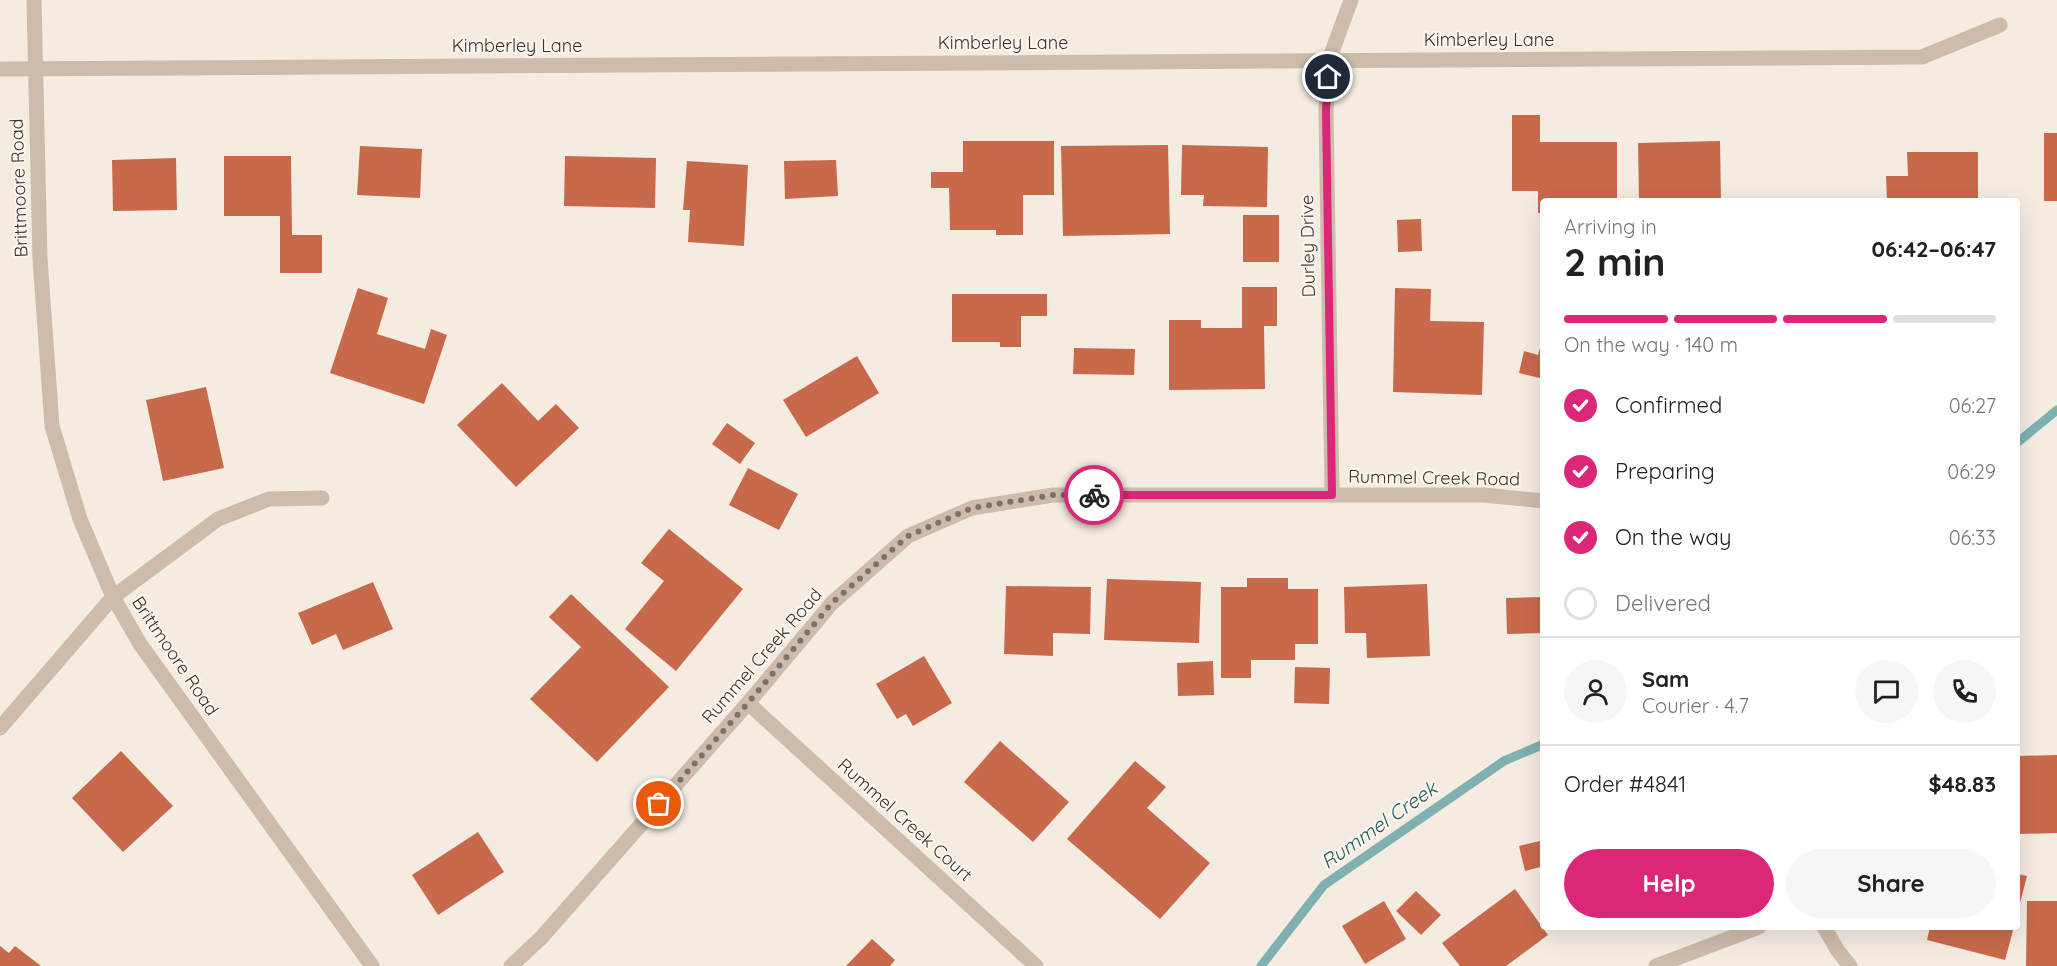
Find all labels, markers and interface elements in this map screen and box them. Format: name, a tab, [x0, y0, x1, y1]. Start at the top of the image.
street label: Kimberley Lane	[1424, 28, 1554, 51]
street label: Kimberley Lane	[938, 31, 1068, 54]
street label: Kimberley Lane	[452, 34, 582, 57]
pin	[1302, 51, 1353, 102]
icon: home	[1311, 60, 1344, 93]
street label: Brittmoore Road	[5, 118, 32, 258]
street label: Durley Drive	[1295, 195, 1320, 298]
text: Arriving in	[1564, 214, 1657, 239]
text: 06:42–06:47	[1871, 235, 1996, 263]
text: 2 min	[1564, 237, 1666, 286]
text: On the way · 140 m	[1564, 332, 1738, 357]
icon: check	[1564, 389, 1597, 422]
text: Confirmed	[1615, 391, 1722, 419]
text: 06:27	[1949, 393, 1996, 418]
icon: check	[1564, 455, 1597, 488]
text: Preparing	[1615, 457, 1715, 485]
text: 06:29	[1947, 459, 1996, 484]
courier	[1064, 465, 1124, 525]
street label: Rummel Creek Road	[1348, 465, 1520, 490]
icon: bike	[1078, 479, 1111, 512]
icon: check	[1564, 521, 1597, 554]
text: On the way	[1615, 523, 1731, 551]
text: 06:33	[1949, 525, 1996, 550]
street label: Rummel Creek Road	[697, 583, 827, 728]
text: Delivered	[1615, 589, 1711, 617]
street label: Brittmoore Road	[127, 592, 224, 720]
button: person	[1564, 660, 1627, 723]
button: chat	[1855, 660, 1918, 723]
button: phone	[1933, 660, 1996, 723]
text: Sam	[1642, 665, 1689, 693]
text: Courier · 4.7	[1642, 693, 1749, 718]
street label: Rummel Creek Court	[833, 753, 977, 886]
text: Order #4841	[1564, 770, 1687, 798]
text: $48.83	[1929, 770, 1996, 798]
water label: Rummel Creek	[1316, 774, 1443, 874]
pin	[633, 778, 684, 829]
icon: bag	[642, 787, 675, 820]
button: Help	[1564, 849, 1774, 918]
button: Share	[1786, 849, 1996, 918]

